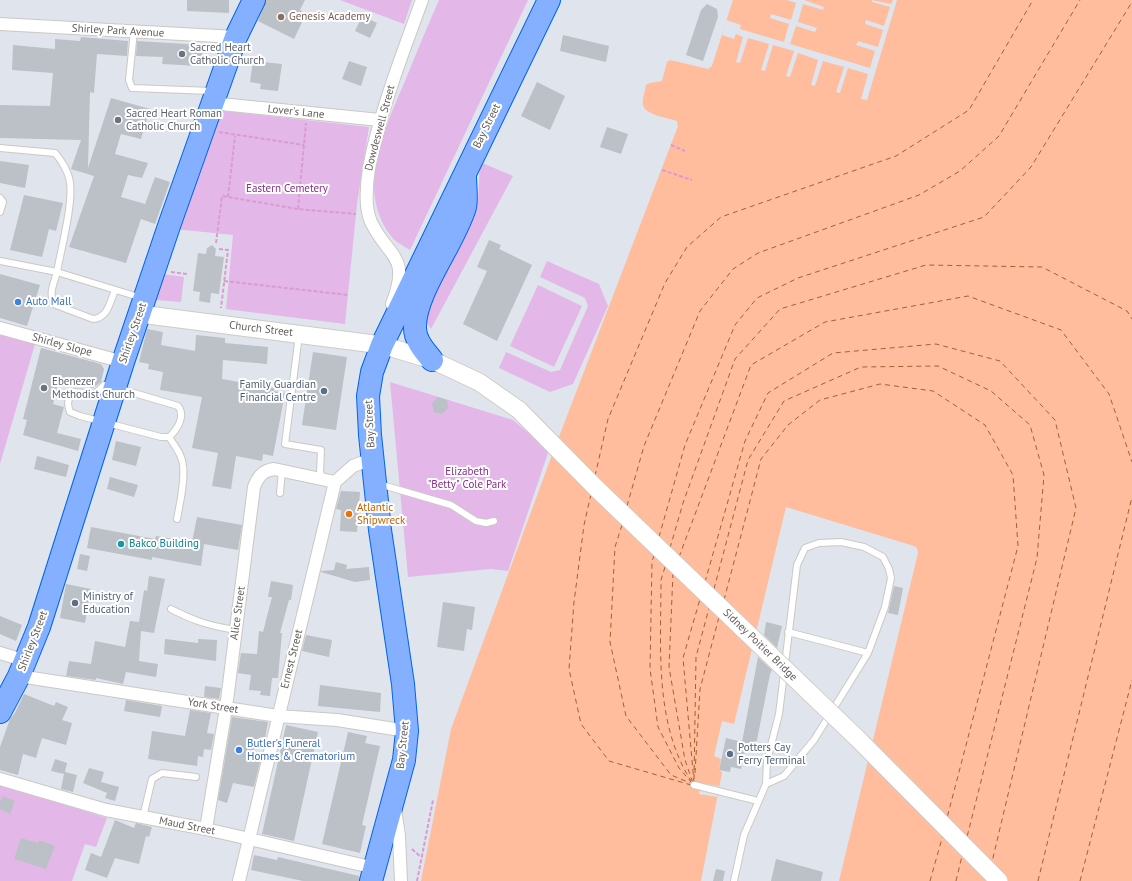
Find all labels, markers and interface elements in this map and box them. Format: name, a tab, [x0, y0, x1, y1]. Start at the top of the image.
place label: Genesis Academy	[289, 10, 370, 24]
marker: Genesis Academy	[276, 12, 286, 22]
street label: Shirley Park Avenue	[71, 22, 165, 40]
place label: Sacred Heart Catholic Church	[190, 41, 264, 67]
marker: Sacred Heart Catholic Church	[177, 49, 187, 59]
street label: Dowdeswell Street	[362, 84, 398, 172]
street label: Lover's Lane	[267, 102, 325, 122]
street label: Bay Street	[471, 102, 503, 150]
place label: Sacred Heart Roman Catholic Church	[126, 107, 222, 133]
marker: Sacred Heart Roman Catholic Church	[113, 115, 123, 125]
park label: Eastern Cemetery	[246, 182, 328, 196]
place label: Auto Mall	[26, 295, 71, 309]
marker: Auto Mall	[13, 297, 23, 307]
street label: Shirley Street	[116, 301, 150, 365]
street label: Church Street	[228, 319, 294, 339]
street label: Shirley Slope	[31, 331, 93, 359]
place label: Ebenezer Methodist Church	[52, 375, 135, 401]
place label: Family Guardian Financial Centre	[240, 378, 316, 404]
marker: Ebenezer Methodist Church	[39, 383, 49, 393]
marker: Family Guardian Financial Centre	[319, 386, 329, 396]
street label: Bay Street	[362, 400, 378, 448]
park label: Elizabeth "Betty" Cole Park	[428, 465, 506, 491]
place label: Atlantic Shipwreck	[357, 501, 405, 527]
marker: Atlantic Shipwreck	[344, 509, 354, 519]
place label: Bakco Building	[129, 537, 199, 551]
marker: Bakco Building	[116, 539, 126, 549]
street label: Alice Street	[228, 585, 248, 641]
place label: Ministry of Education	[83, 590, 133, 616]
marker: Ministry of Education	[70, 598, 80, 608]
street label: Sidney Poitier Bridge	[720, 606, 800, 684]
street label: Shirley Street	[16, 609, 50, 673]
street label: Ernest Street	[278, 628, 306, 690]
street label: York Street	[187, 695, 239, 717]
street label: Bay Street	[394, 720, 412, 770]
place label: Butler's Funeral Homes & Crematorium	[247, 737, 355, 763]
place label: Potters Cay Ferry Terminal	[738, 741, 805, 767]
marker: Butler's Funeral Homes & Crematorium	[234, 745, 244, 755]
marker: Potters Cay Ferry Terminal	[725, 749, 735, 759]
street label: Maud Street	[158, 814, 216, 838]

